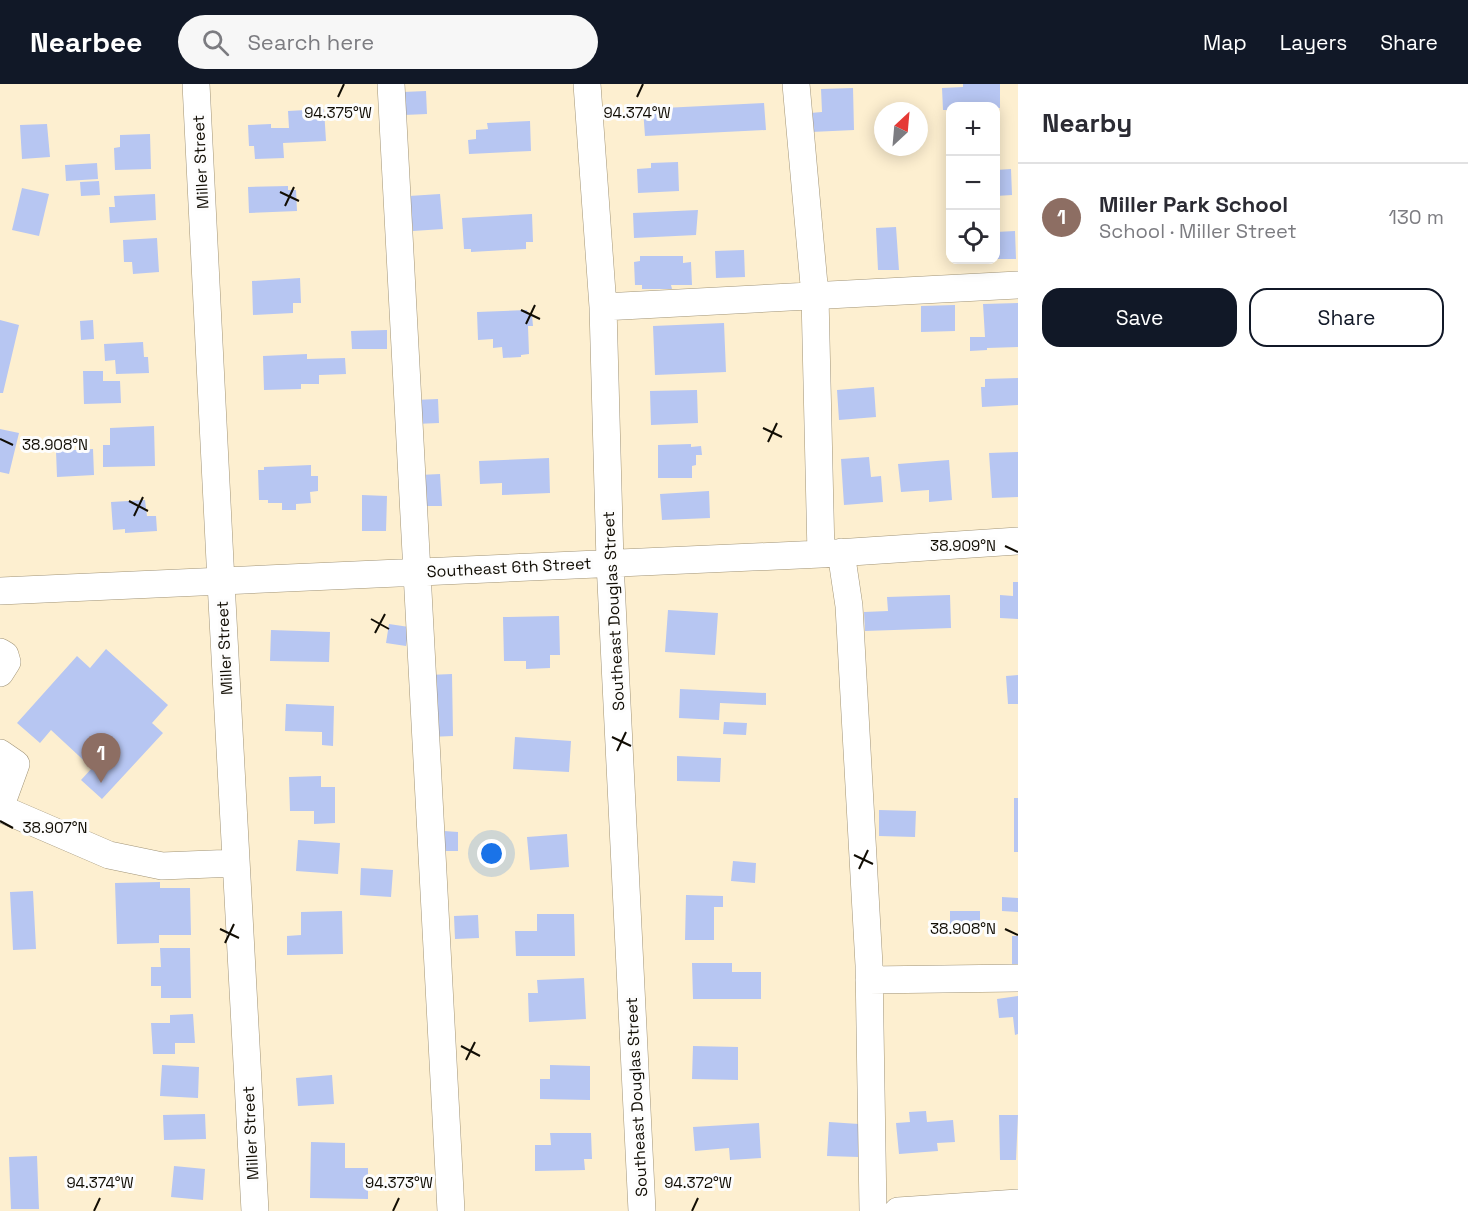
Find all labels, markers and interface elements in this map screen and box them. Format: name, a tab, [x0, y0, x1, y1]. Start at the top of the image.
search box	[178, 15, 598, 69]
text: Nearbee	[30, 24, 142, 60]
icon: search	[199, 26, 232, 59]
text: Search here	[247, 28, 374, 56]
text: Map	[1203, 29, 1247, 56]
text: Layers	[1280, 29, 1347, 56]
text: Share	[1380, 29, 1438, 56]
north arrow	[874, 102, 928, 156]
map controls	[946, 102, 1000, 264]
button: +	[946, 102, 1000, 156]
text: 94.375°W	[304, 103, 372, 122]
text: 94.374°W	[603, 103, 671, 122]
text: Nearby	[1042, 106, 1132, 140]
street label: Miller Street	[188, 114, 213, 210]
button: −	[946, 156, 1000, 210]
text: Miller Park School	[1099, 190, 1288, 218]
text: 1	[1057, 204, 1066, 230]
text: 130 m	[1388, 204, 1444, 230]
button: locate	[946, 210, 1000, 264]
text: School · Miller Street	[1099, 218, 1297, 244]
button: Save	[1042, 288, 1237, 347]
button: Share	[1249, 288, 1444, 347]
text: 38.908°N	[22, 435, 88, 454]
street label: Southeast Douglas Street	[598, 511, 629, 711]
text: 38.909°N	[930, 536, 996, 555]
street label: Southeast 6th Street	[426, 553, 592, 582]
street label: Miller Street	[212, 600, 237, 696]
pin: 1	[82, 734, 120, 783]
text: 38.907°N	[23, 818, 87, 837]
your location	[477, 839, 506, 868]
text: 38.908°N	[930, 919, 996, 938]
street label: Southeast Douglas Street	[621, 997, 652, 1197]
street label: Miller Street	[238, 1085, 263, 1181]
text: 94.374°W	[66, 1173, 134, 1192]
text: 94.373°W	[365, 1173, 433, 1192]
text: 94.372°W	[664, 1173, 732, 1192]

